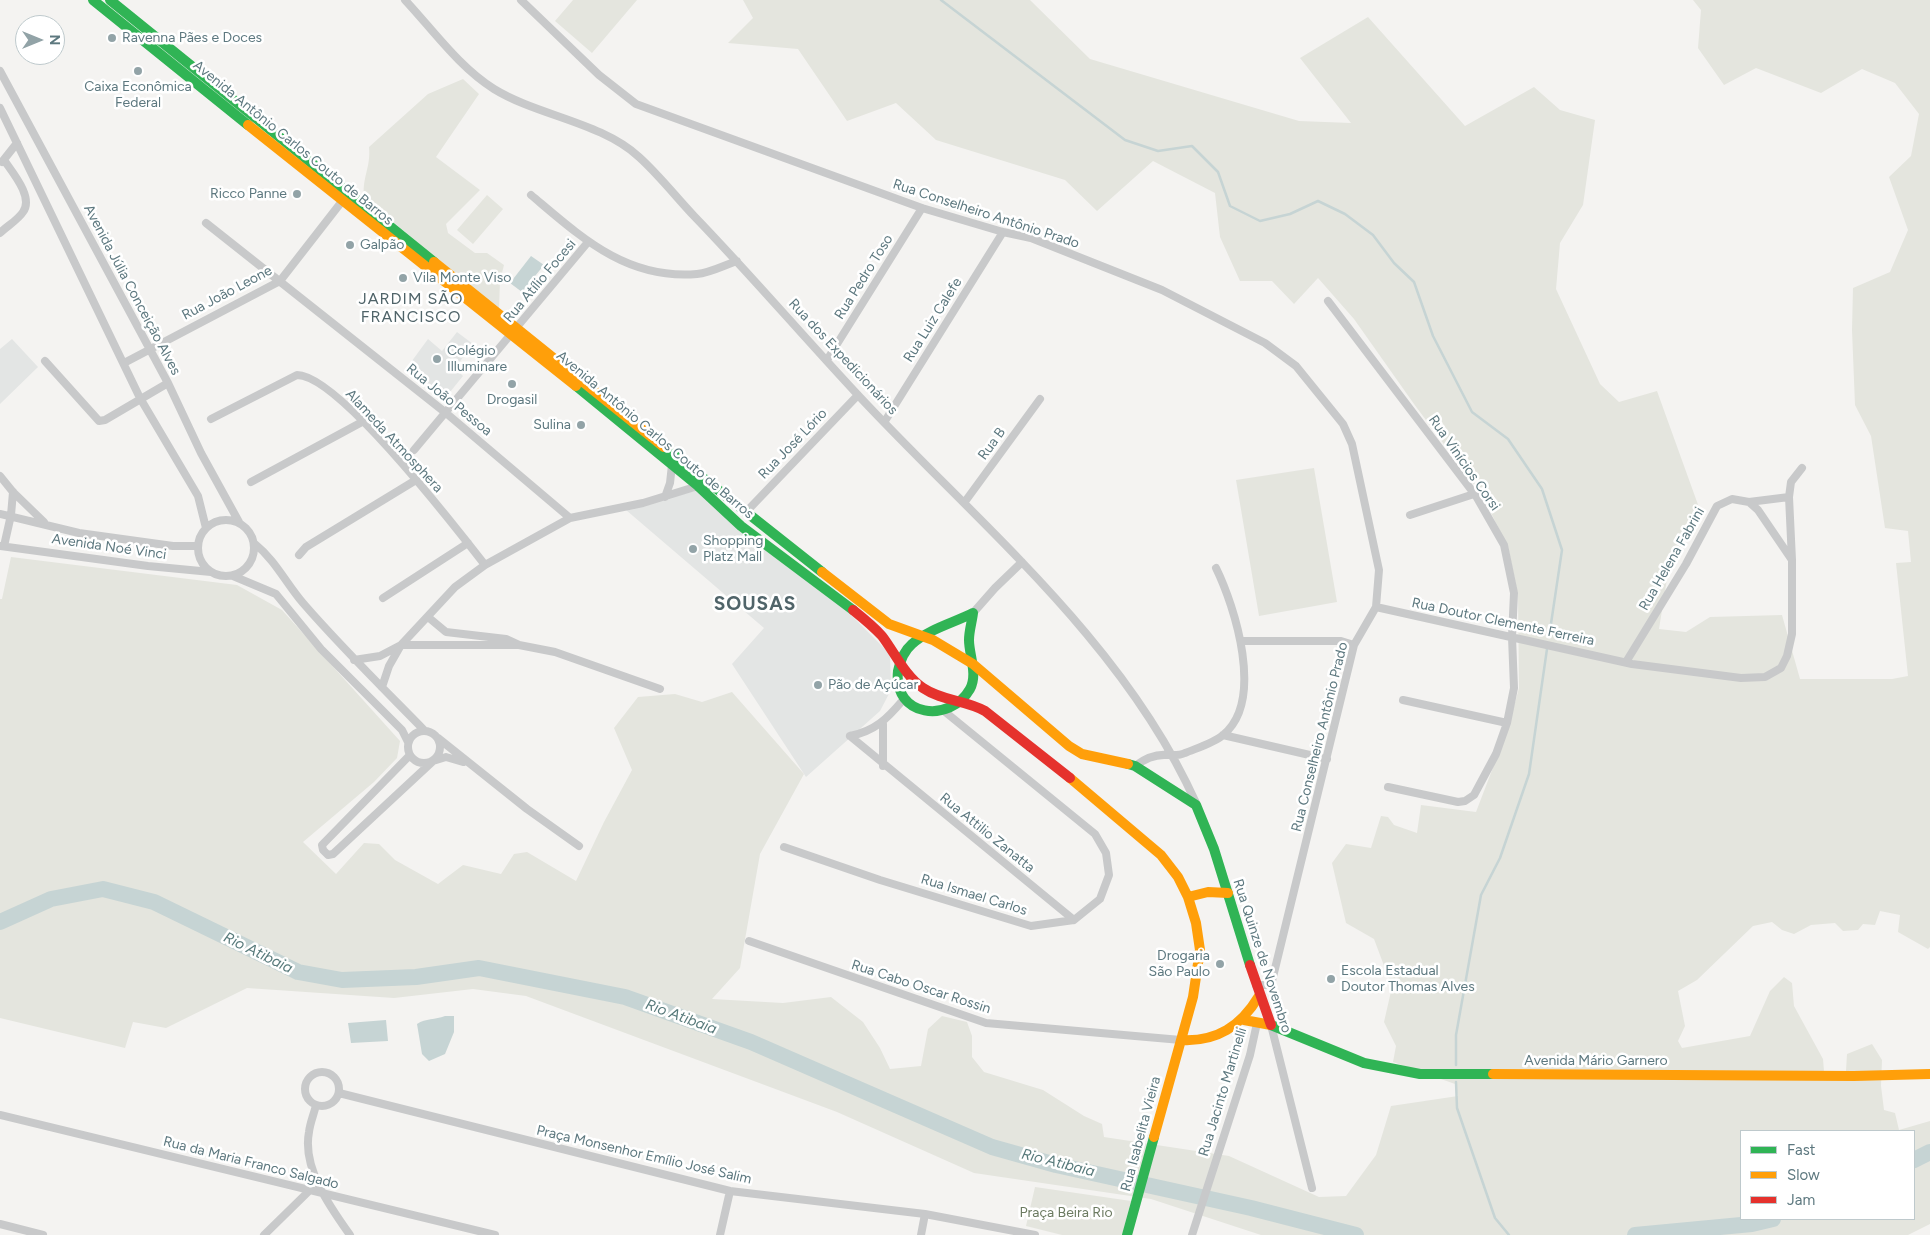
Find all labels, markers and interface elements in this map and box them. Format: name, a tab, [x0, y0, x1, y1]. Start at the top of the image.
north arrow	[15, 15, 65, 65]
place label: Ravenna Pães e Doces	[122, 30, 262, 46]
marker: Ravenna Pães e Doces	[106, 32, 118, 44]
text: N	[46, 35, 63, 45]
street label: Avenida Antônio Carlos Couto de Barros	[190, 57, 396, 229]
marker: Caixa Econômica Federal	[132, 65, 144, 77]
place label: Caixa Econômica Federal	[84, 79, 192, 111]
street label: Rua Conselheiro Antônio Prado	[891, 176, 1081, 252]
place label: Ricco Panne	[210, 186, 287, 202]
marker: Ricco Panne	[291, 188, 303, 200]
street label: Avenida Júlia Conceição Alves	[80, 202, 184, 378]
street label: Rua Pedro Toso	[831, 231, 897, 323]
street label: Rua Atílio Focesi	[500, 236, 580, 326]
place label: Galpão	[360, 237, 404, 253]
marker: Galpão	[344, 239, 356, 251]
street label: Rua João Leone	[179, 262, 275, 324]
place label: Vila Monte Viso	[413, 270, 511, 286]
marker: Vila Monte Viso	[397, 272, 409, 284]
street label: Rua Luiz Calefe	[900, 275, 966, 365]
district label: JARDIM SÃO FRANCISCO	[357, 289, 465, 327]
street label: Rua dos Expedicionários	[785, 296, 901, 418]
place label: Colégio Illuminare	[447, 343, 507, 376]
street label: Avenida Antônio Carlos Couto de Barros	[553, 347, 757, 523]
marker: Colégio Illuminare	[431, 353, 443, 365]
street label: Rua João Pessoa	[403, 360, 495, 440]
marker: Drogasil	[506, 378, 518, 390]
street label: Alameda Atmosphera	[342, 386, 446, 496]
place label: Drogasil	[487, 392, 537, 408]
street label: Rua José Lório	[755, 405, 831, 483]
street label: Rua Vinícios Corsi	[1425, 412, 1503, 514]
place label: Sulina	[533, 417, 571, 433]
marker: Sulina	[575, 419, 587, 431]
street label: Rua B	[975, 425, 1009, 463]
street label: Rua Helena Fabrini	[1636, 504, 1708, 614]
street label: Avenida Noé Vinci	[51, 531, 167, 563]
place label: Shopping Platz Mall	[703, 533, 763, 566]
marker: Shopping Platz Mall	[687, 543, 699, 555]
district label: SOUSAS	[713, 593, 797, 615]
street label: Rua Doutor Clemente Ferreira	[1410, 594, 1596, 650]
street label: Rua Conselheiro Antônio Prado	[1288, 640, 1352, 834]
place label: Pão de Açúcar	[828, 677, 918, 693]
marker: Pão de Açúcar	[812, 679, 824, 691]
street label: Rua Attilio Zanatta	[936, 790, 1038, 876]
street label: Rua Ismael Carlos	[919, 871, 1029, 919]
street label: Rua Quinze de Novembro	[1229, 877, 1295, 1035]
water label: Rio Atibaia	[220, 929, 296, 977]
place label: Drogaria São Paulo	[1149, 948, 1210, 980]
street label: Rua Cabo Oscar Rossin	[849, 957, 993, 1017]
marker: Drogaria São Paulo	[1214, 958, 1226, 970]
place label: Escola Estadual Doutor Thomas Alves	[1341, 963, 1475, 996]
marker: Escola Estadual Doutor Thomas Alves	[1325, 973, 1337, 985]
water label: Rio Atibaia	[643, 996, 719, 1038]
street label: Rua Jacinto Martinelli	[1195, 1025, 1251, 1159]
street label: Avenida Mário Garnero	[1524, 1053, 1668, 1069]
street label: Rua Isabelita Vieira	[1118, 1075, 1164, 1193]
street label: Praça Monsenhor Emílio José Salim	[535, 1122, 753, 1188]
legend	[1740, 1130, 1915, 1220]
street label: Rua da Maria Franco Salgado	[161, 1133, 341, 1193]
text: Fast	[1787, 1141, 1815, 1159]
water label: Rio Atibaia	[1020, 1145, 1096, 1181]
text: Slow	[1787, 1166, 1820, 1184]
text: Jam	[1787, 1191, 1815, 1209]
park label: Praça Beira Rio	[1020, 1205, 1112, 1221]

